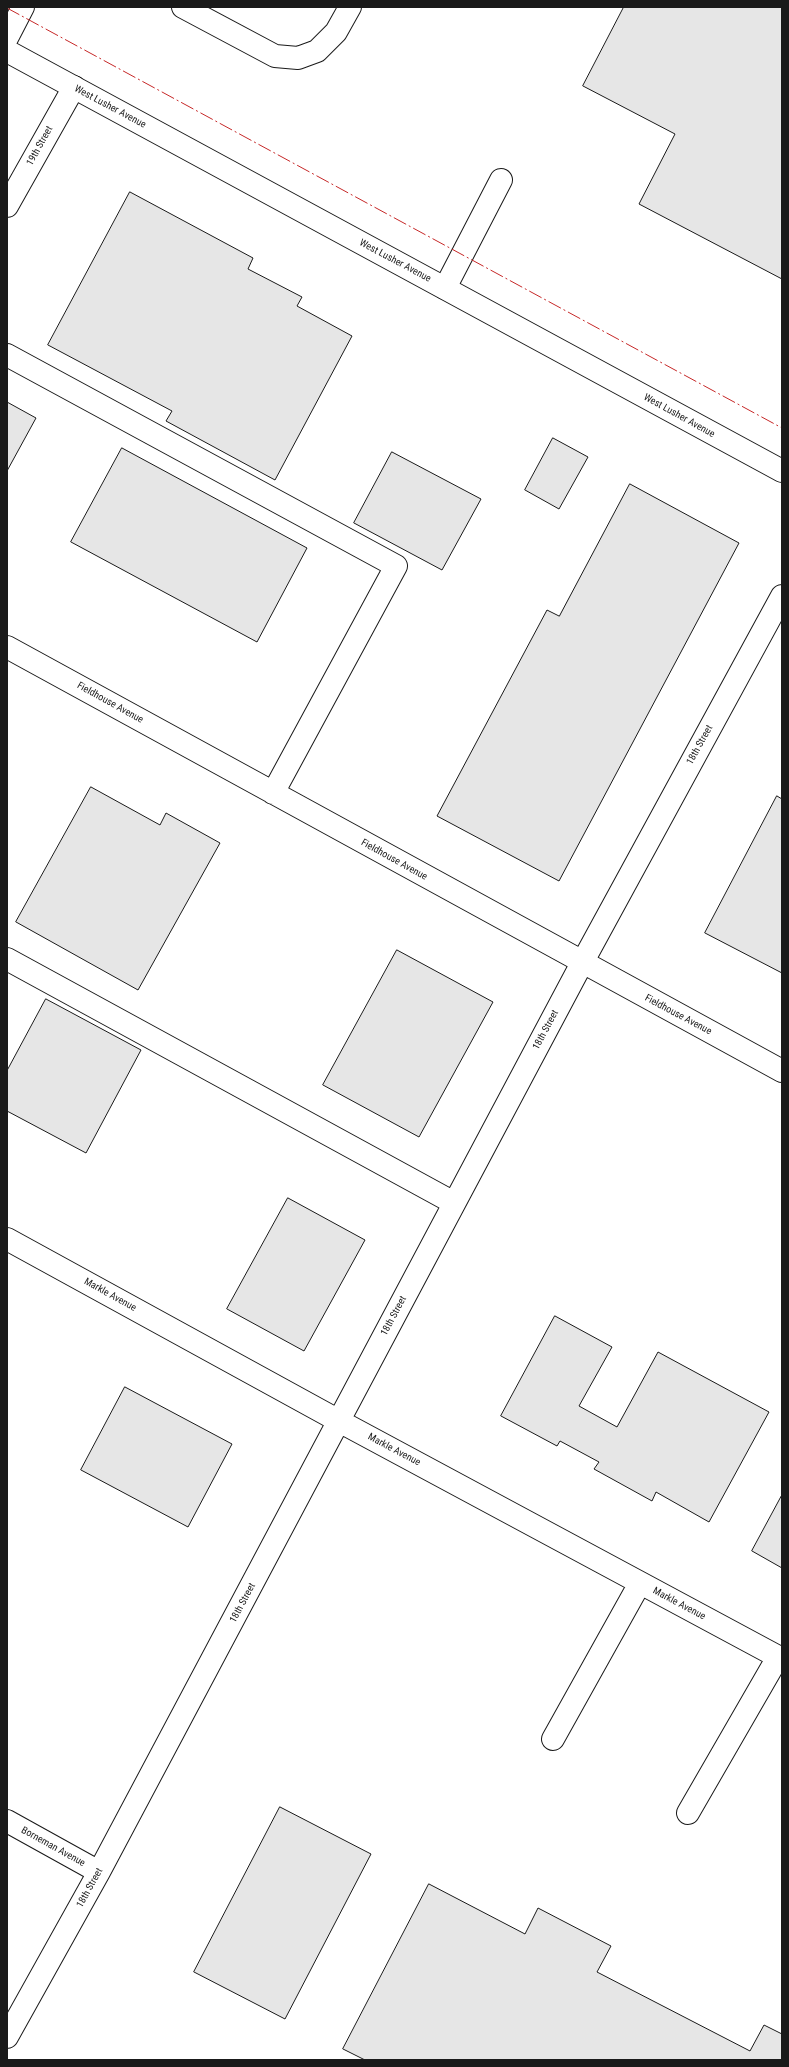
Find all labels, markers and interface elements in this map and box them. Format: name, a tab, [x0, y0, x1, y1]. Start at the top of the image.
street label: West Lusher Avenue	[72, 83, 148, 131]
street label: 19th Street	[24, 124, 56, 168]
street label: West Lusher Avenue	[357, 237, 433, 285]
street label: West Lusher Avenue	[641, 391, 717, 441]
street label: Fieldhouse Avenue	[75, 680, 145, 726]
street label: 18th Street	[684, 723, 716, 767]
street label: Fieldhouse Avenue	[359, 837, 429, 883]
street label: Fieldhouse Avenue	[642, 992, 714, 1038]
street label: 18th Street	[531, 1008, 561, 1052]
street label: Markle Avenue	[82, 1276, 138, 1314]
street label: 18th Street	[379, 1294, 409, 1338]
street label: Markle Avenue	[366, 1431, 422, 1469]
street label: 18th Street	[228, 1581, 258, 1625]
street label: Markle Avenue	[651, 1585, 707, 1623]
street label: Borneman Avenue	[19, 1824, 87, 1870]
street label: 18th Street	[74, 1866, 106, 1910]

